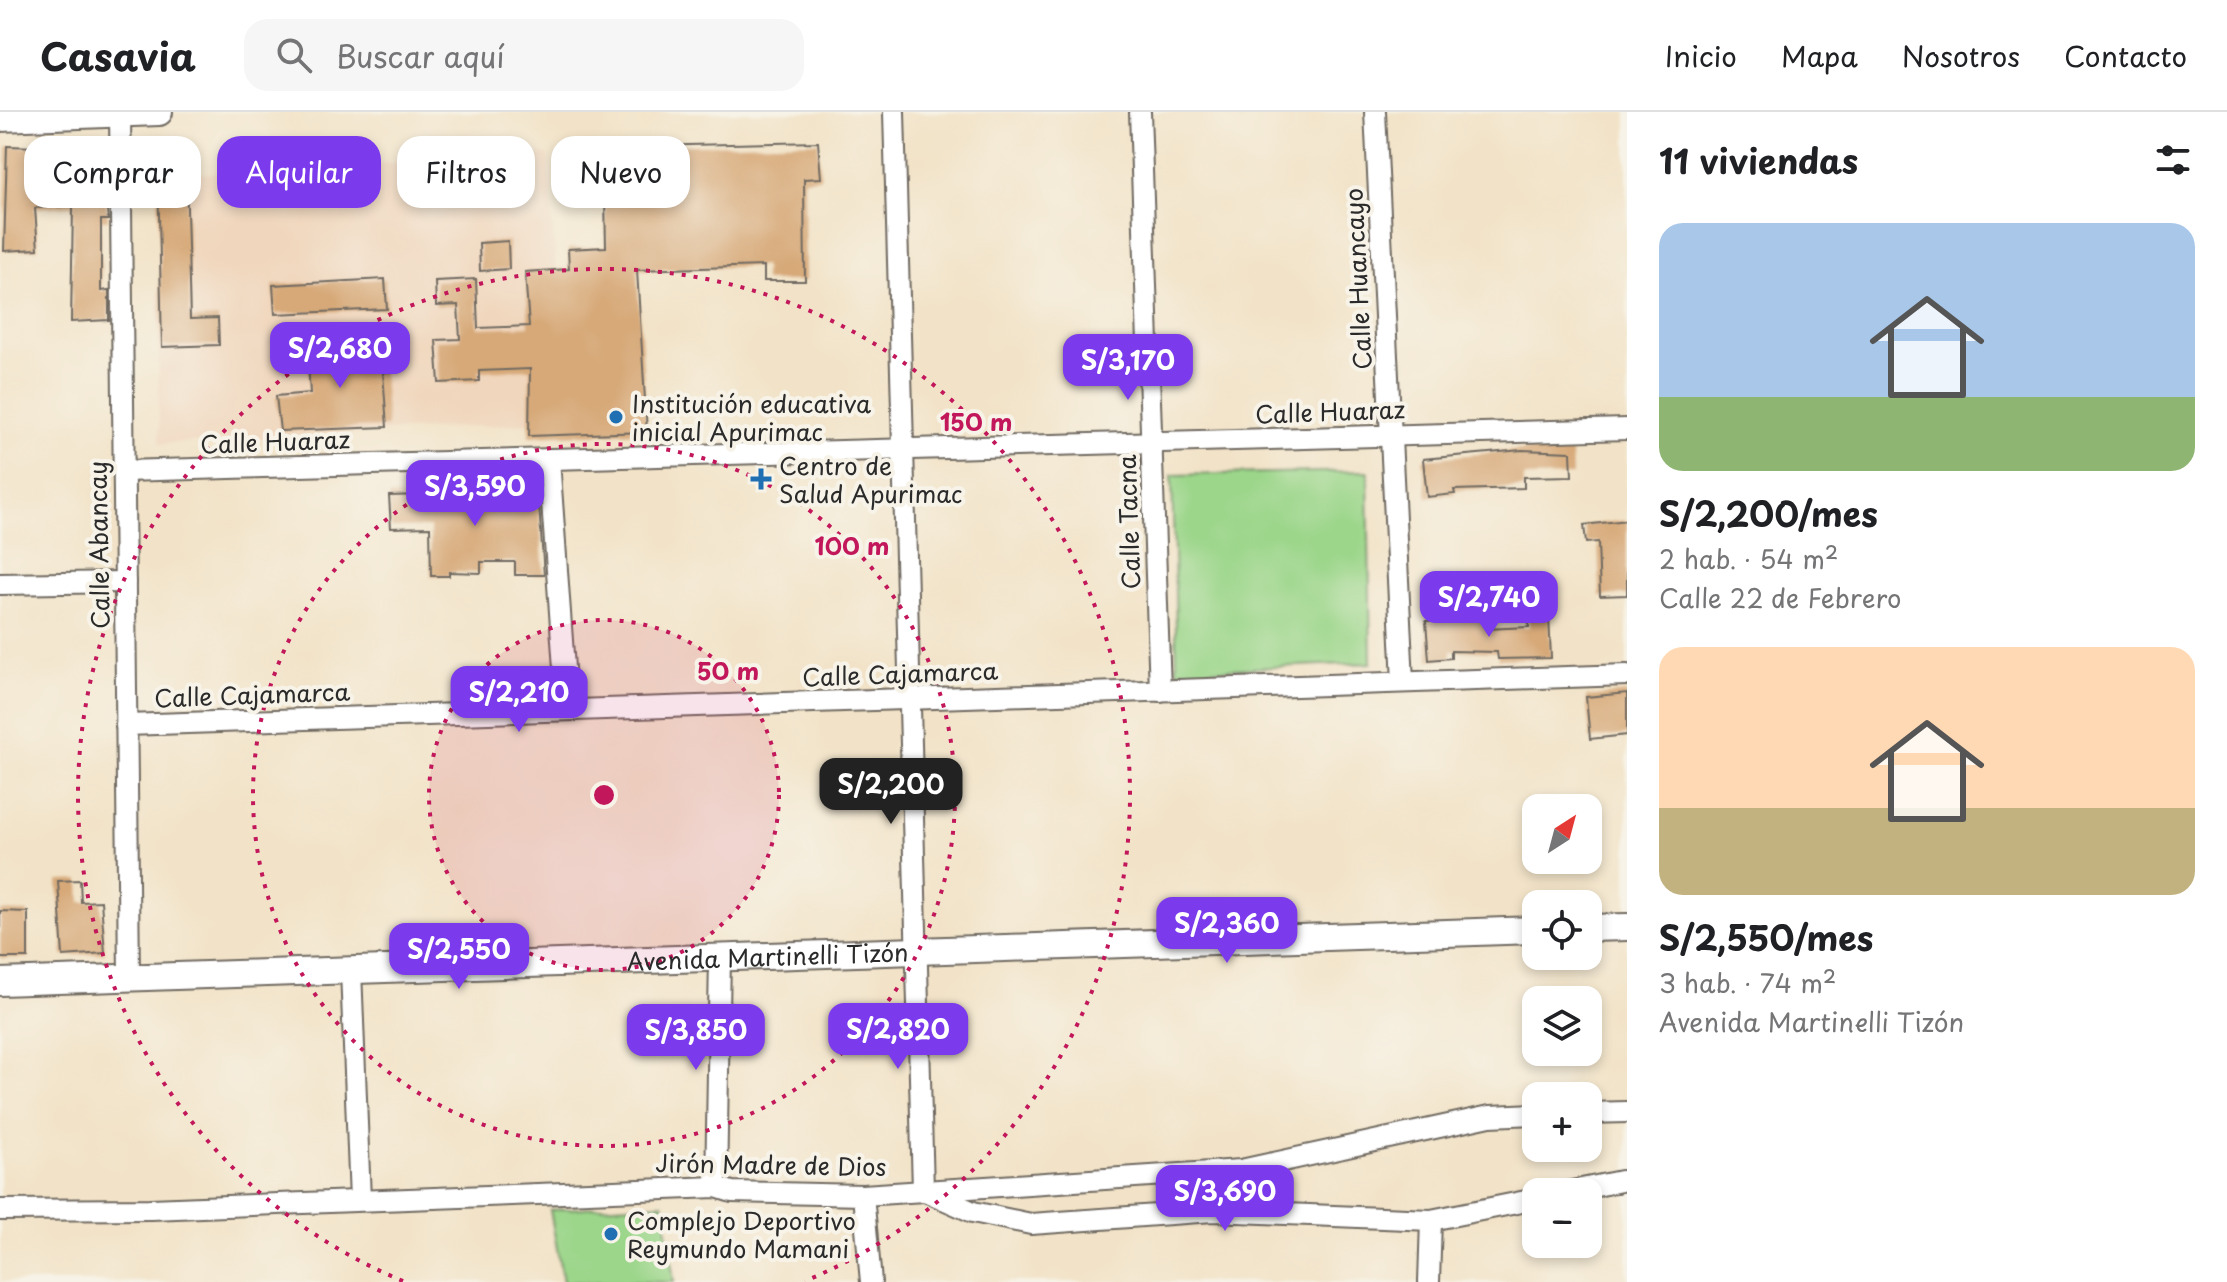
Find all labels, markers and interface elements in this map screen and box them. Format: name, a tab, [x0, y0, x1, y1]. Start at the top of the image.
search box	[244, 19, 804, 91]
text: Casavia	[40, 27, 196, 84]
icon: search	[272, 33, 316, 77]
text: Buscar aquí	[336, 33, 505, 78]
text: Inicio	[1665, 34, 1737, 77]
text: Mapa	[1781, 34, 1858, 77]
text: Nosotros	[1902, 34, 2020, 77]
text: Contacto	[2064, 34, 2187, 77]
text: 11 viviendas	[1659, 134, 1858, 186]
chip: Comprar	[24, 136, 201, 208]
chip: Alquilar	[217, 136, 381, 208]
chip: Filtros	[397, 136, 535, 208]
chip: Nuevo	[551, 136, 690, 208]
icon: filters	[2151, 138, 2195, 182]
street label: Calle Huancayo	[1334, 187, 1380, 371]
icon: home	[1855, 275, 1999, 419]
pin: S/2,680	[266, 322, 414, 390]
text: S/2,680	[288, 328, 392, 367]
pin: S/3,170	[1054, 334, 1202, 402]
text: S/3,170	[1081, 340, 1175, 379]
place label: Institución educativa inicial Apurimac	[632, 385, 871, 449]
street label: Calle Huaraz	[1254, 390, 1406, 432]
text: 150 m	[940, 403, 1012, 439]
marker: Institución educativa inicial Apurimac	[607, 408, 625, 426]
street label: Calle Huaraz	[199, 420, 351, 462]
place label: Centro de Salud Apurimac	[779, 447, 962, 511]
street label: Calle Tacna	[1108, 454, 1148, 590]
pin: S/3,590	[401, 460, 549, 528]
street label: Calle Abancay	[79, 461, 117, 629]
text: S/3,590	[424, 466, 526, 505]
marker: Centro de Salud Apurimac	[750, 468, 772, 490]
text: S/2,200/mes	[1659, 487, 1878, 539]
text: 100 m	[815, 527, 889, 563]
text: 2 hab. · 54 m²	[1659, 539, 1838, 578]
pin: S/2,740	[1415, 571, 1563, 639]
text: S/2,740	[1438, 577, 1540, 616]
text: Calle 22 de Febrero	[1659, 578, 1901, 617]
text: 50 m	[697, 652, 759, 688]
street label: Calle Cajamarca	[802, 652, 999, 694]
pin: S/2,210	[445, 666, 593, 734]
text: S/2,210	[469, 672, 569, 711]
street label: Calle Cajamarca	[154, 673, 351, 715]
icon: home	[1855, 699, 1999, 843]
pin: S/2,200	[817, 758, 965, 826]
text: S/2,200	[837, 764, 945, 803]
centre of rings	[590, 781, 618, 809]
north arrow	[1522, 794, 1602, 874]
map controls	[1522, 794, 1602, 1258]
button: locate	[1522, 890, 1602, 970]
pin: S/2,360	[1153, 897, 1301, 965]
text: S/2,360	[1174, 903, 1280, 942]
text: S/2,550/mes	[1659, 911, 1873, 963]
pin: S/2,550	[385, 923, 533, 991]
text: S/2,550	[407, 929, 511, 968]
street label: Avenida Martinelli Tizón	[626, 933, 909, 979]
text: 3 hab. · 74 m²	[1659, 963, 1836, 1002]
button: layers	[1522, 986, 1602, 1066]
text: Avenida Martinelli Tizón	[1659, 1002, 1964, 1041]
pin: S/2,820	[824, 1003, 972, 1071]
pin: S/3,850	[622, 1004, 770, 1072]
text: S/2,820	[846, 1009, 950, 1048]
text: S/3,850	[645, 1010, 747, 1049]
button: +	[1522, 1082, 1602, 1162]
street label: Jirón Madre de Dios	[655, 1144, 887, 1184]
pin: S/3,690	[1151, 1165, 1299, 1233]
text: S/3,690	[1174, 1171, 1276, 1210]
button: −	[1522, 1178, 1602, 1258]
place label: Complejo Deportivo Reymundo Mamani	[627, 1202, 856, 1266]
marker: Complejo Deportivo Reymundo Mamani	[602, 1225, 620, 1243]

